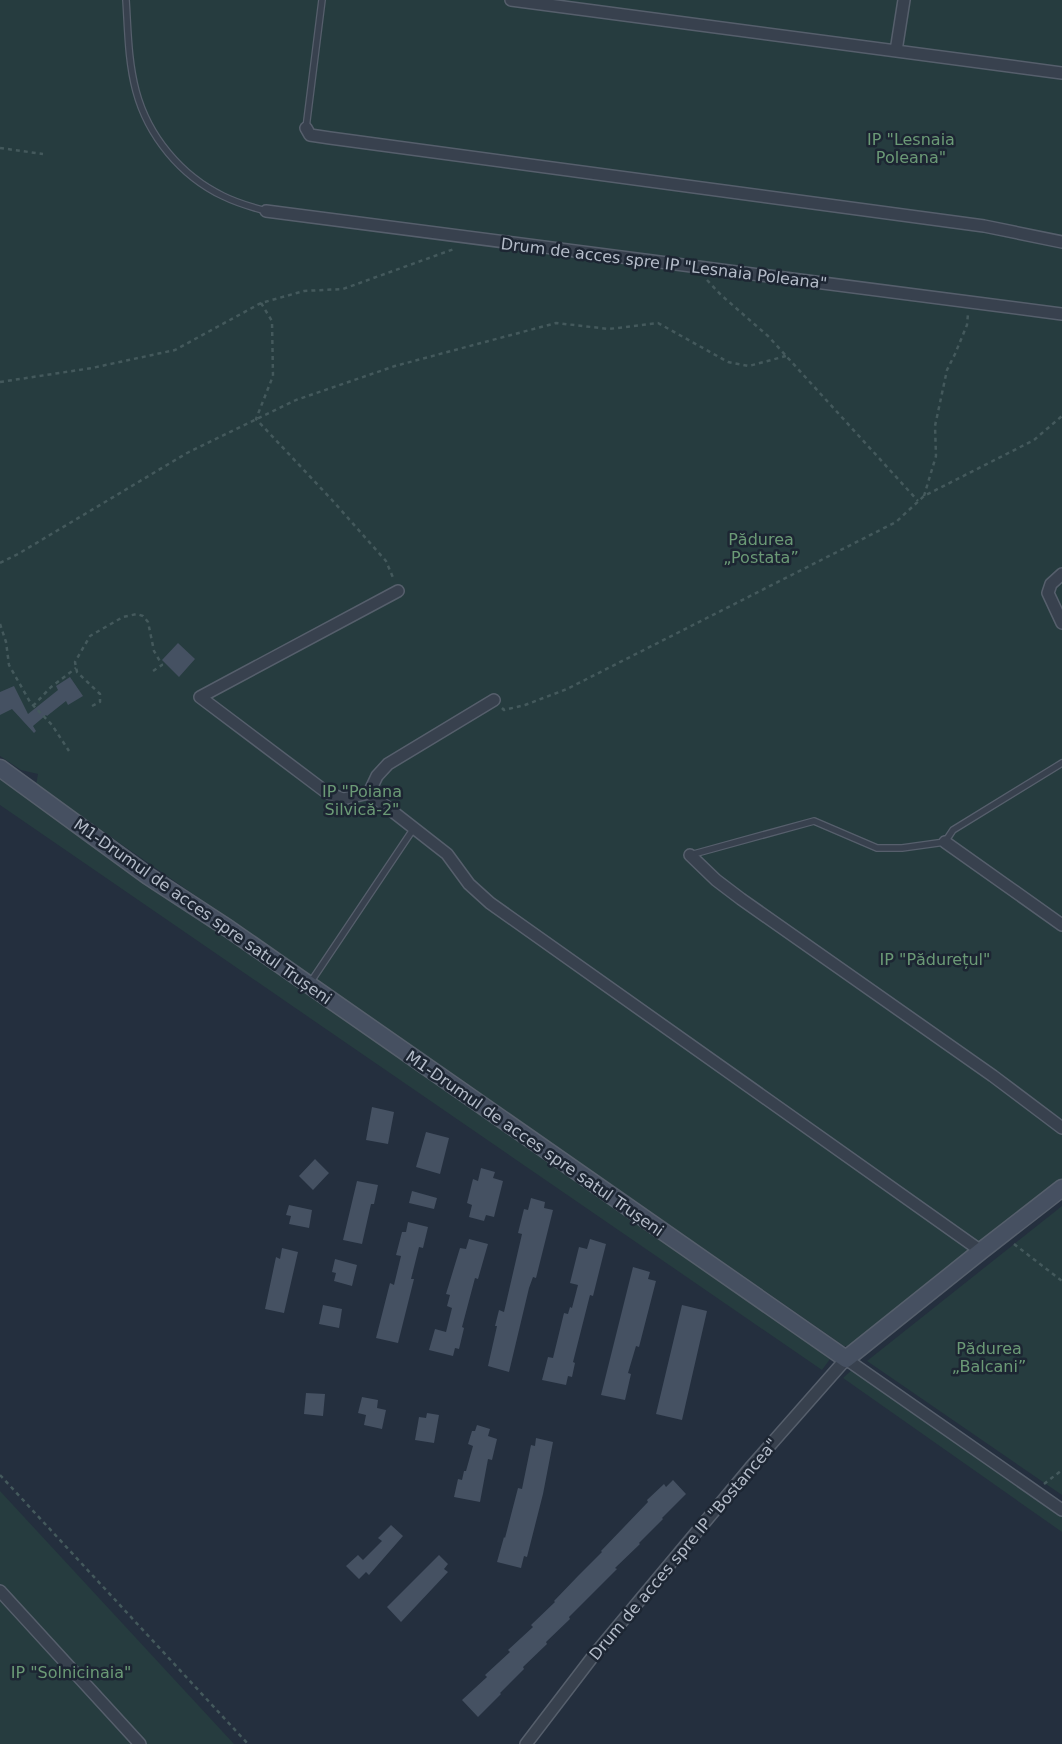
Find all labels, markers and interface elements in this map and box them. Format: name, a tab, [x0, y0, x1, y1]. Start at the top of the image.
park label: IP "Lesnaia Poleana"	[867, 130, 955, 167]
street label: Drum de acces spre IP "Lesnaia Poleana"	[500, 234, 828, 293]
park label: Pădurea „Postata”	[723, 530, 799, 567]
park label: IP "Poiana Silvică-2"	[322, 782, 402, 819]
street label: M1-Drumul de acces spre satul Trușeni	[70, 815, 335, 1008]
park label: IP "Pădurețul"	[880, 950, 990, 969]
street label: M1-Drumul de acces spre satul Trușeni	[402, 1047, 667, 1240]
park label: Pădurea „Balcani”	[952, 1339, 1026, 1376]
street label: Drum de acces spre IP "Bostancea"	[585, 1435, 782, 1664]
park label: IP "Solnicinaia"	[11, 1663, 131, 1682]

